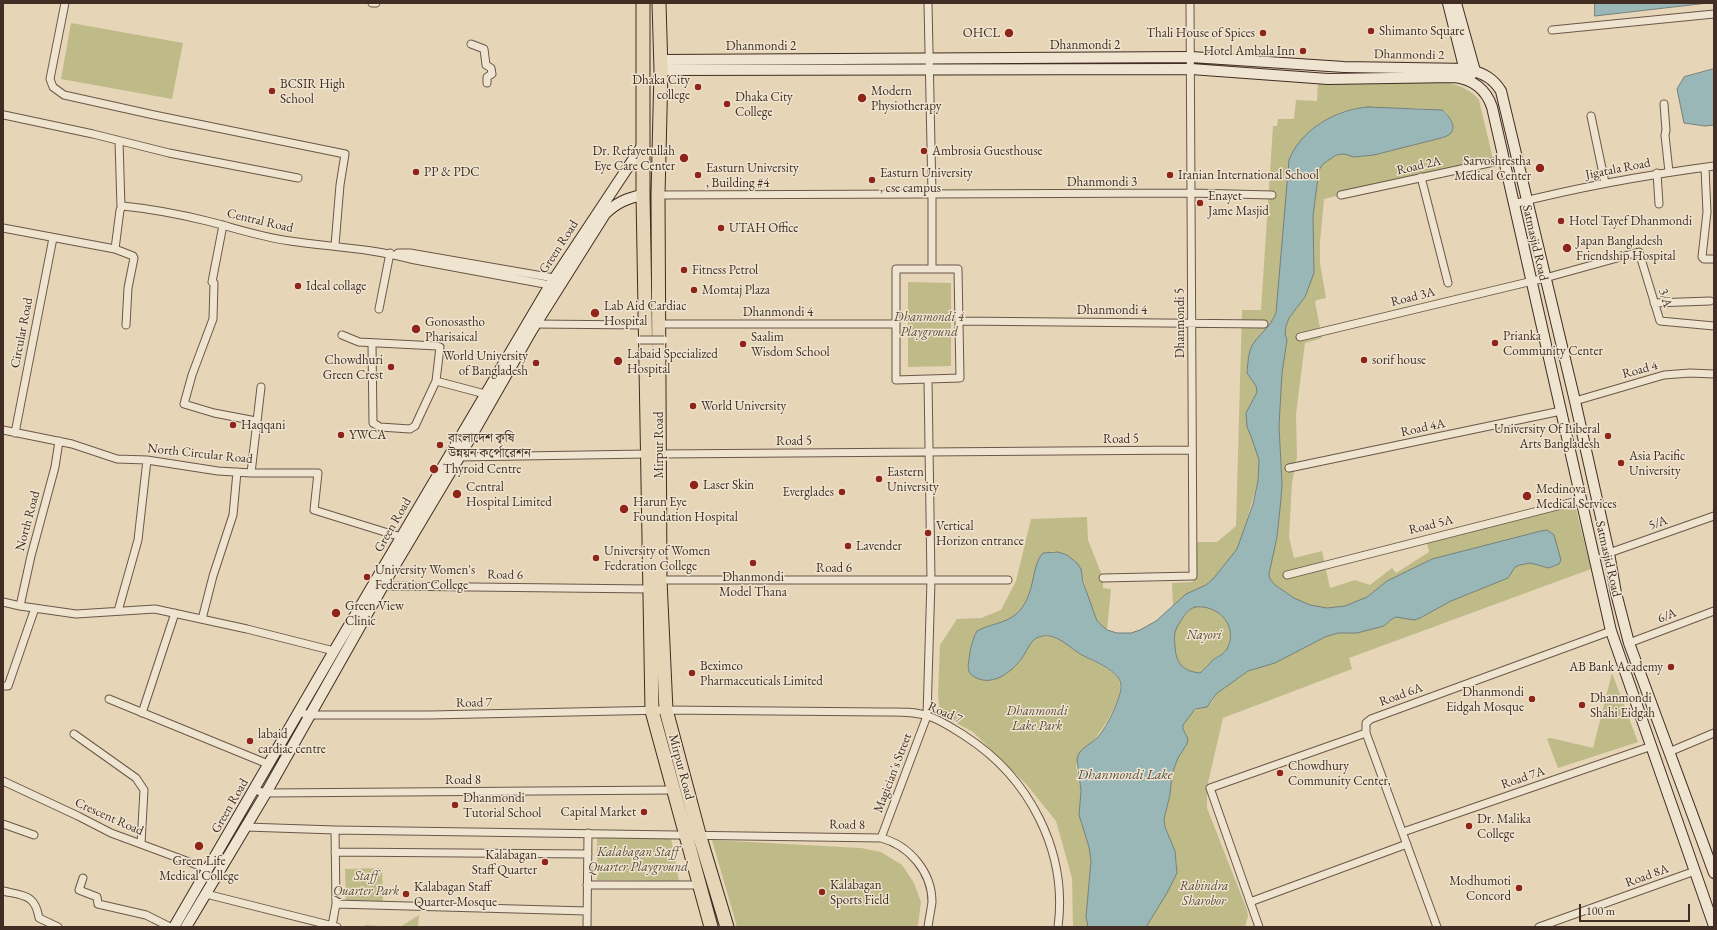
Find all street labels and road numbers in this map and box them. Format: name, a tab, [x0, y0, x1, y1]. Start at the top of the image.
street label: Dhanmondi 2	[1050, 37, 1120, 53]
street label: Dhanmondi 2	[726, 38, 796, 54]
street label: Dhanmondi 2	[1374, 47, 1444, 63]
street label: Road 2A	[1395, 153, 1443, 179]
street label: Jigatala Road	[1584, 155, 1652, 183]
street label: Dhanmondi 3	[1067, 174, 1137, 190]
street label: Satmasjid Road	[1519, 204, 1551, 282]
street label: Central Road	[225, 206, 295, 236]
street label: Green Road	[536, 217, 582, 277]
street label: Road 3A	[1389, 284, 1437, 310]
street label: 3/A	[1655, 287, 1675, 309]
street label: Dhanmondi 5	[1172, 288, 1188, 358]
street label: Circular Road	[8, 296, 36, 370]
street label: Dhanmondi 4	[1077, 302, 1147, 318]
street label: Dhanmondi 4	[743, 304, 813, 320]
street label: Road 4	[1621, 358, 1659, 382]
street label: Mirpur Road	[651, 412, 667, 478]
street label: Road 4A	[1399, 416, 1447, 440]
street label: Road 5	[1103, 431, 1139, 447]
street label: Road 5	[776, 433, 812, 449]
street label: North Circular Road	[147, 441, 253, 467]
street label: North Road	[12, 489, 44, 553]
street label: Green Road	[371, 495, 415, 555]
street label: Road 5A	[1407, 512, 1455, 538]
street label: 5/A	[1646, 513, 1670, 533]
street label: Satmasjid Road	[1592, 520, 1624, 598]
street label: Road 6	[816, 560, 852, 576]
street label: Road 6	[487, 567, 523, 583]
street label: 6/A	[1655, 605, 1679, 627]
street label: Road 6A	[1377, 680, 1425, 710]
street label: Road 7	[456, 695, 492, 711]
street label: Road 7	[925, 699, 965, 727]
street label: Magician's Street	[871, 731, 915, 815]
street label: Mirpur Road	[665, 733, 697, 801]
street label: Road 7A	[1499, 763, 1547, 793]
street label: Road 8	[445, 772, 481, 788]
street label: Green Road	[208, 776, 252, 836]
street label: Crescent Road	[72, 795, 146, 839]
street label: Road 8	[829, 817, 865, 833]
street label: Road 8A	[1623, 861, 1671, 891]

